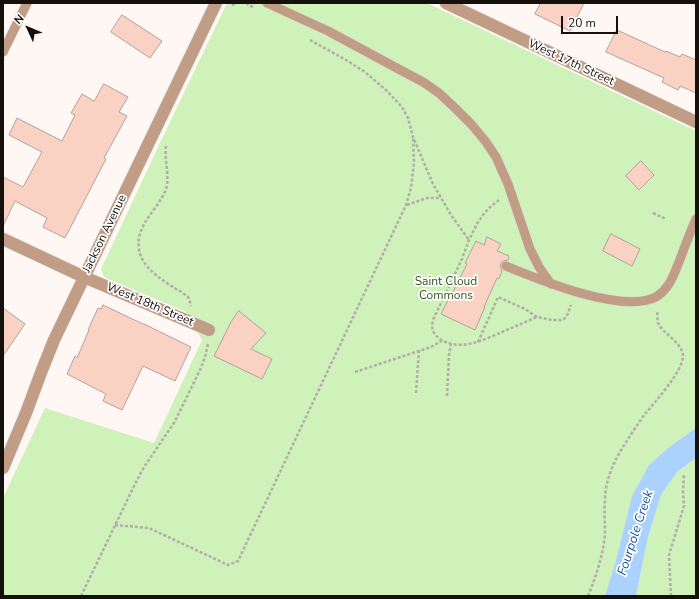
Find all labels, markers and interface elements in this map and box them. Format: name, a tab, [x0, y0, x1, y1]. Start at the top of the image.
north arrow	[8, 8, 48, 48]
scale bar	[563, 8, 620, 34]
text: N	[11, 11, 27, 27]
text: 20 m	[568, 15, 596, 31]
street label: West 17th Street	[526, 37, 616, 89]
street label: Jackson Avenue	[80, 193, 130, 275]
park label: Saint Cloud Commons	[415, 275, 477, 303]
street label: West 18th Street	[104, 280, 196, 330]
water label: Fourpole Creek	[615, 488, 657, 578]

